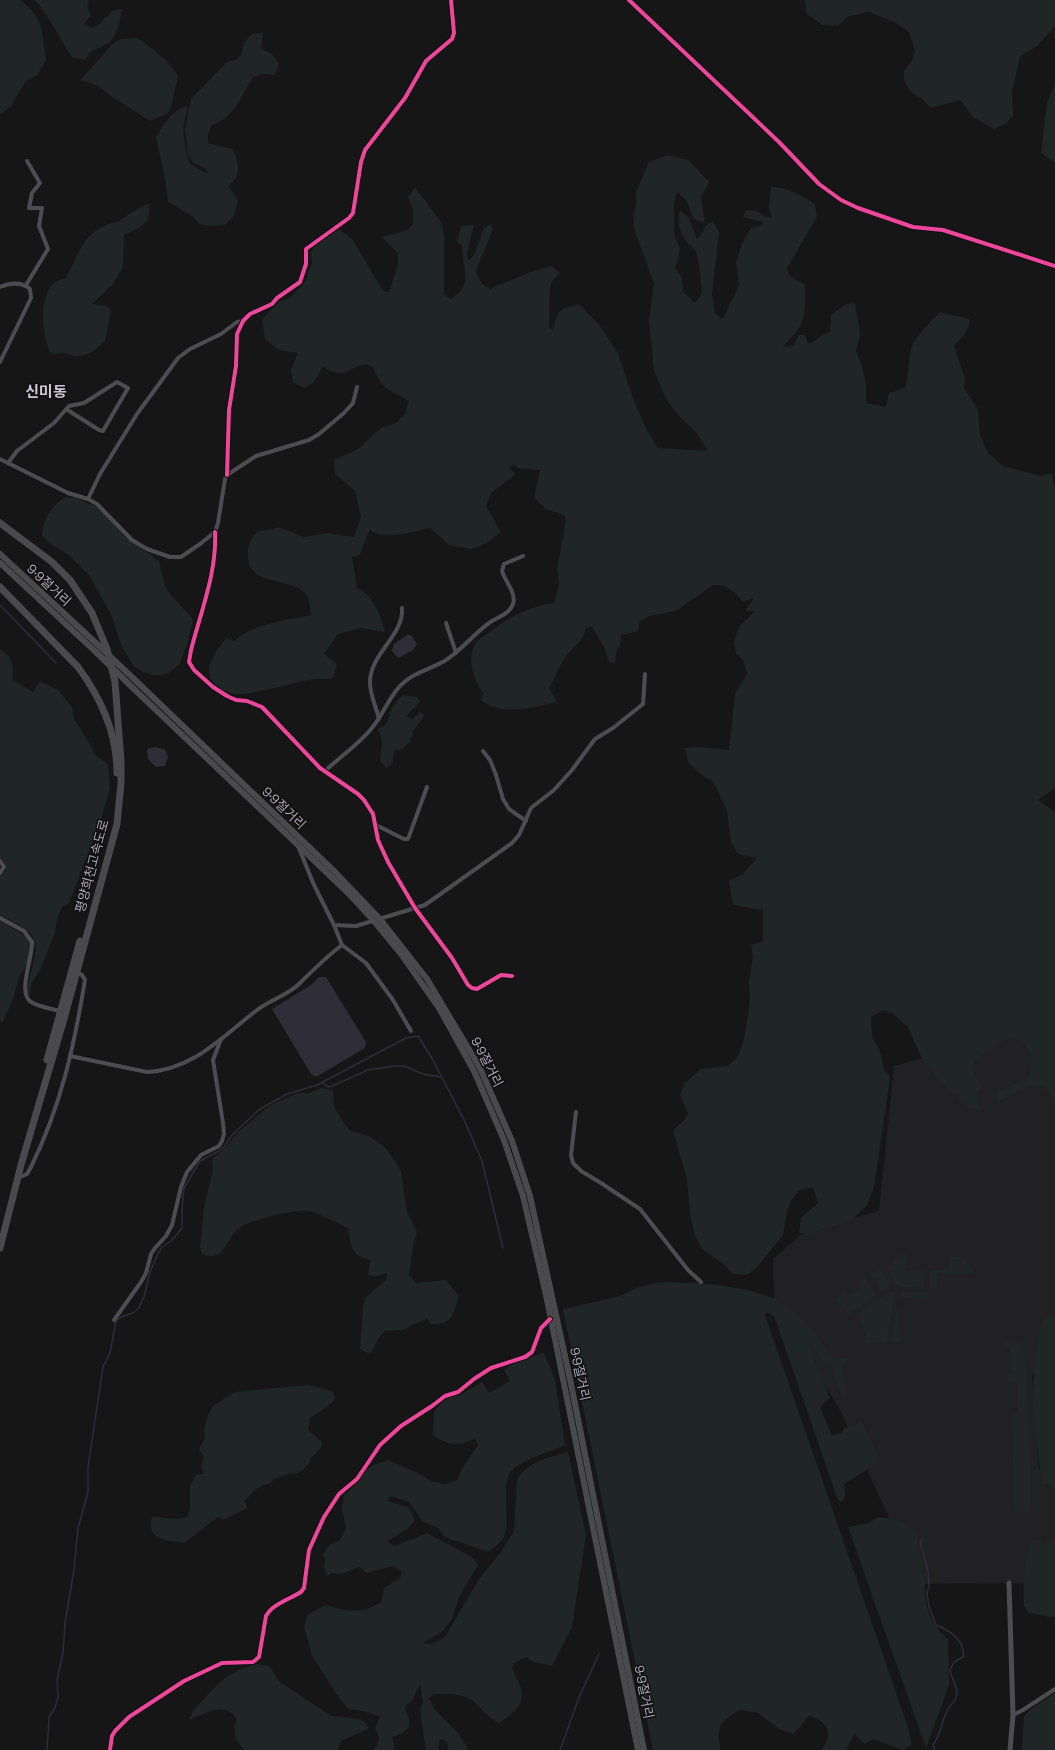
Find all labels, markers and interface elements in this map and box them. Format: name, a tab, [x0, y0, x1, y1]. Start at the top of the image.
district label: 신미동	[25, 382, 67, 401]
street label: 9·9절거리	[23, 560, 75, 610]
street label: 9·9절거리	[259, 783, 309, 833]
street label: 평양희천고속도로	[71, 818, 113, 914]
street label: 9·9절거리	[467, 1034, 507, 1090]
street label: 9·9절거리	[566, 1346, 594, 1402]
street label: 9·9절거리	[630, 1664, 658, 1720]

